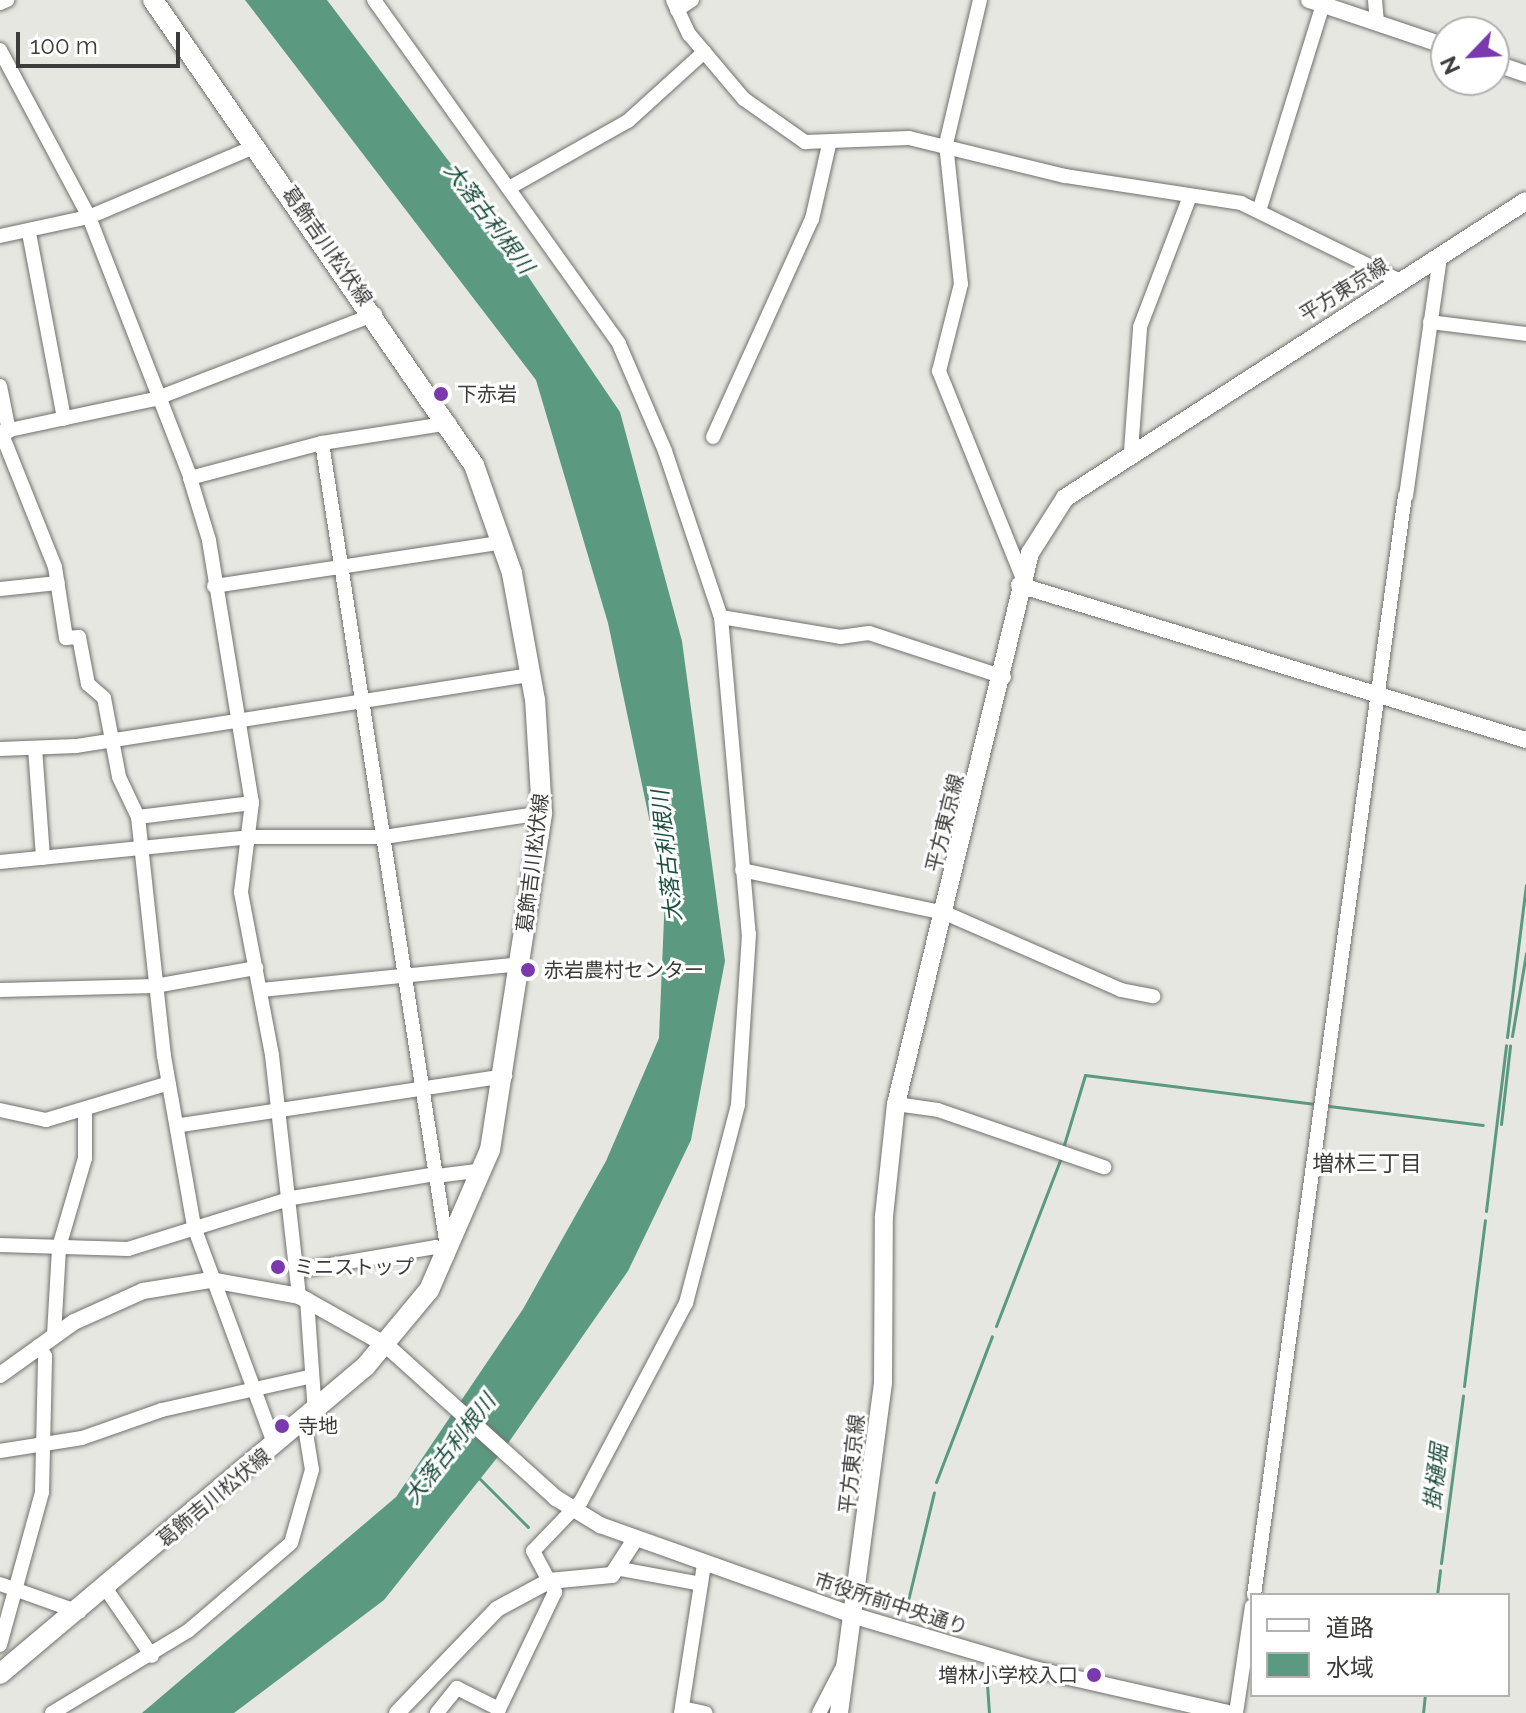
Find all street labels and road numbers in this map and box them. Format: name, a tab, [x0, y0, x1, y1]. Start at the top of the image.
street label: 葛飾吉川松伏線	[277, 182, 377, 310]
street label: 平方東京線	[1295, 253, 1393, 327]
street label: 平方東京線	[921, 772, 969, 874]
street label: 葛飾吉川松伏線	[513, 792, 553, 934]
street label: 平方東京線	[835, 1413, 869, 1515]
street label: 葛飾吉川松伏線	[153, 1444, 275, 1552]
street label: 市役所前中央通り	[811, 1568, 971, 1640]

